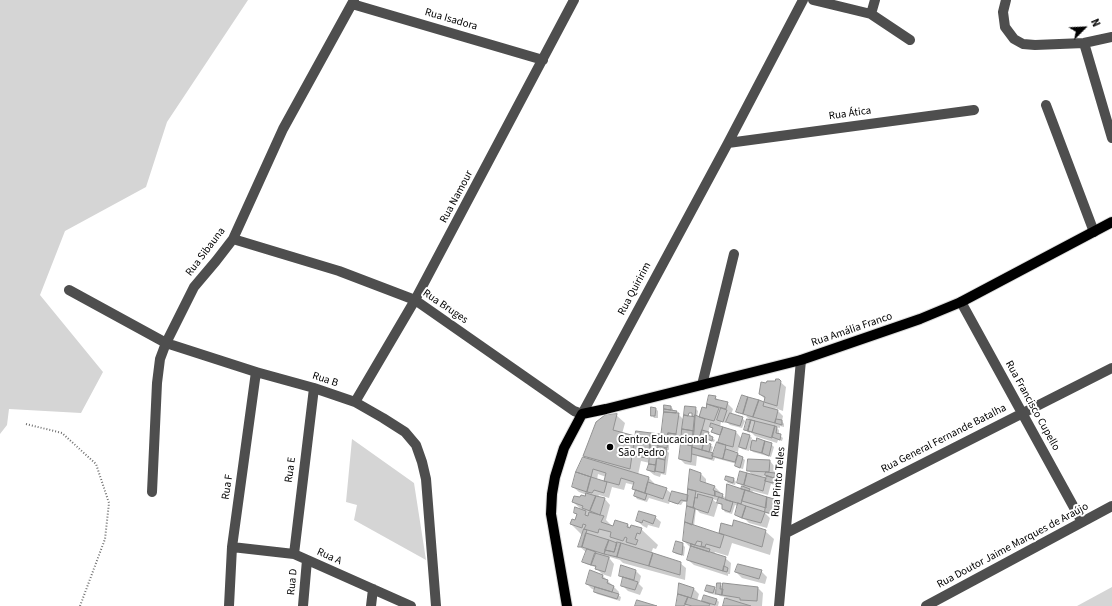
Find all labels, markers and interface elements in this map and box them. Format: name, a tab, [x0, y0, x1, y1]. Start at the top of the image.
street label: Rua Isadora	[423, 6, 479, 34]
north arrow	[1064, 8, 1104, 48]
text: N	[1087, 17, 1104, 29]
street label: Rua Ática	[828, 104, 872, 124]
street label: Rua Namour	[438, 169, 476, 225]
street label: Rua Sibauna	[183, 225, 229, 279]
street label: Rua Quiririm	[616, 260, 654, 318]
street label: Rua Bruges	[420, 287, 470, 327]
street label: Rua Amália Franco	[810, 310, 894, 350]
street label: Rua Francisco Cupello	[1002, 359, 1062, 453]
street label: Rua B	[310, 370, 340, 390]
street label: Rua General Fernande Batalha	[879, 402, 1009, 476]
place label: Centro Educacional São Pedro	[618, 434, 708, 460]
marker: Centro Educacional São Pedro	[605, 442, 615, 452]
street label: Rua Pinto Teles	[769, 446, 789, 518]
street label: Rua E	[283, 456, 299, 484]
street label: Rua F	[220, 473, 236, 501]
street label: Rua Doutor Jaime Marques de Araújo	[935, 500, 1091, 592]
street label: Rua A	[314, 546, 344, 568]
street label: Rua D	[285, 568, 301, 596]

